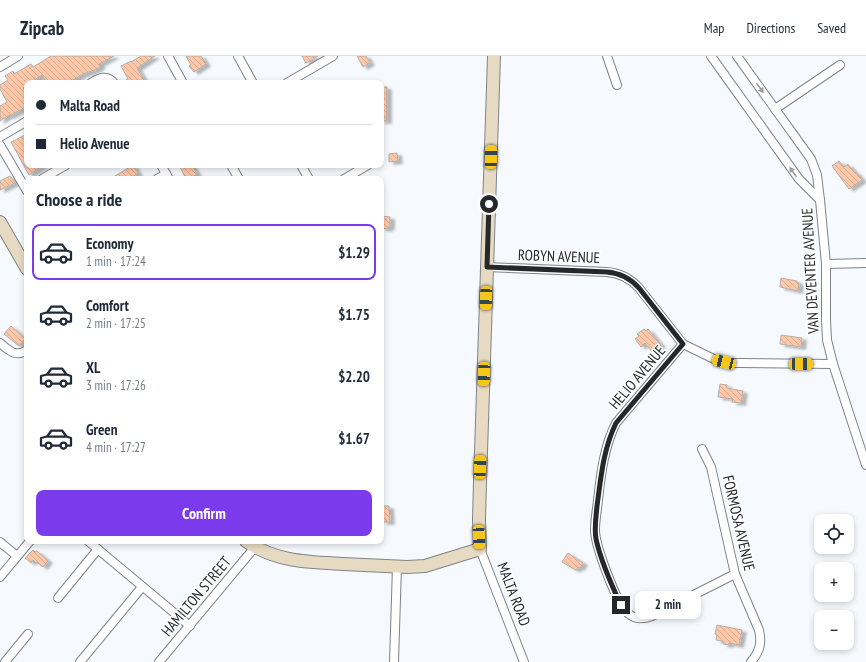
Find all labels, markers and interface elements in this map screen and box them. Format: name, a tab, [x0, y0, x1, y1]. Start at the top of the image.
text: Zipcab	[20, 16, 64, 40]
text: Map	[704, 19, 724, 37]
text: Directions	[746, 19, 795, 37]
text: Saved	[817, 19, 846, 37]
one-way arrow	[756, 82, 764, 93]
text: Malta Road	[60, 96, 120, 115]
text: Helio Avenue	[60, 134, 130, 153]
car	[485, 145, 497, 169]
one-way arrow	[789, 167, 797, 177]
text: Choose a ride	[36, 188, 122, 211]
route start	[480, 195, 498, 213]
street label: VAN DEVENTER AVENUE	[797, 208, 823, 335]
icon: car	[38, 234, 74, 270]
text: Economy	[86, 234, 134, 253]
text: $1.29	[338, 243, 370, 262]
street label: ROBYN AVENUE	[518, 245, 600, 267]
text: 1 min · 17:24	[86, 253, 146, 270]
car	[480, 286, 492, 310]
icon: car	[38, 296, 74, 332]
text: Comfort	[86, 296, 129, 315]
text: $1.75	[338, 305, 370, 324]
text: 2 min · 17:25	[86, 315, 146, 332]
street label: HELIO AVENUE	[605, 341, 669, 413]
car	[711, 353, 737, 371]
icon: car	[38, 358, 74, 394]
text: XL	[86, 358, 100, 377]
car	[789, 358, 813, 370]
car	[478, 362, 490, 386]
text: $2.20	[338, 367, 370, 386]
text: 3 min · 17:26	[86, 377, 146, 394]
icon: car	[38, 420, 74, 456]
text: Green	[86, 420, 118, 439]
text: $1.67	[338, 429, 370, 448]
text: 4 min · 17:27	[86, 439, 146, 456]
car	[474, 455, 486, 479]
street label: FORMOSA AVENUE	[719, 473, 759, 573]
button: Confirm	[36, 490, 372, 536]
map controls	[814, 514, 854, 650]
button: locate	[814, 514, 854, 554]
car	[472, 525, 486, 549]
street label: HAMILTON STREET	[157, 552, 235, 640]
street label: MALTA ROAD	[493, 559, 535, 629]
button: +	[814, 562, 854, 602]
callout: 2 min	[635, 591, 701, 619]
route end	[612, 596, 630, 614]
text: 2 min	[655, 596, 681, 613]
button: −	[814, 610, 854, 650]

